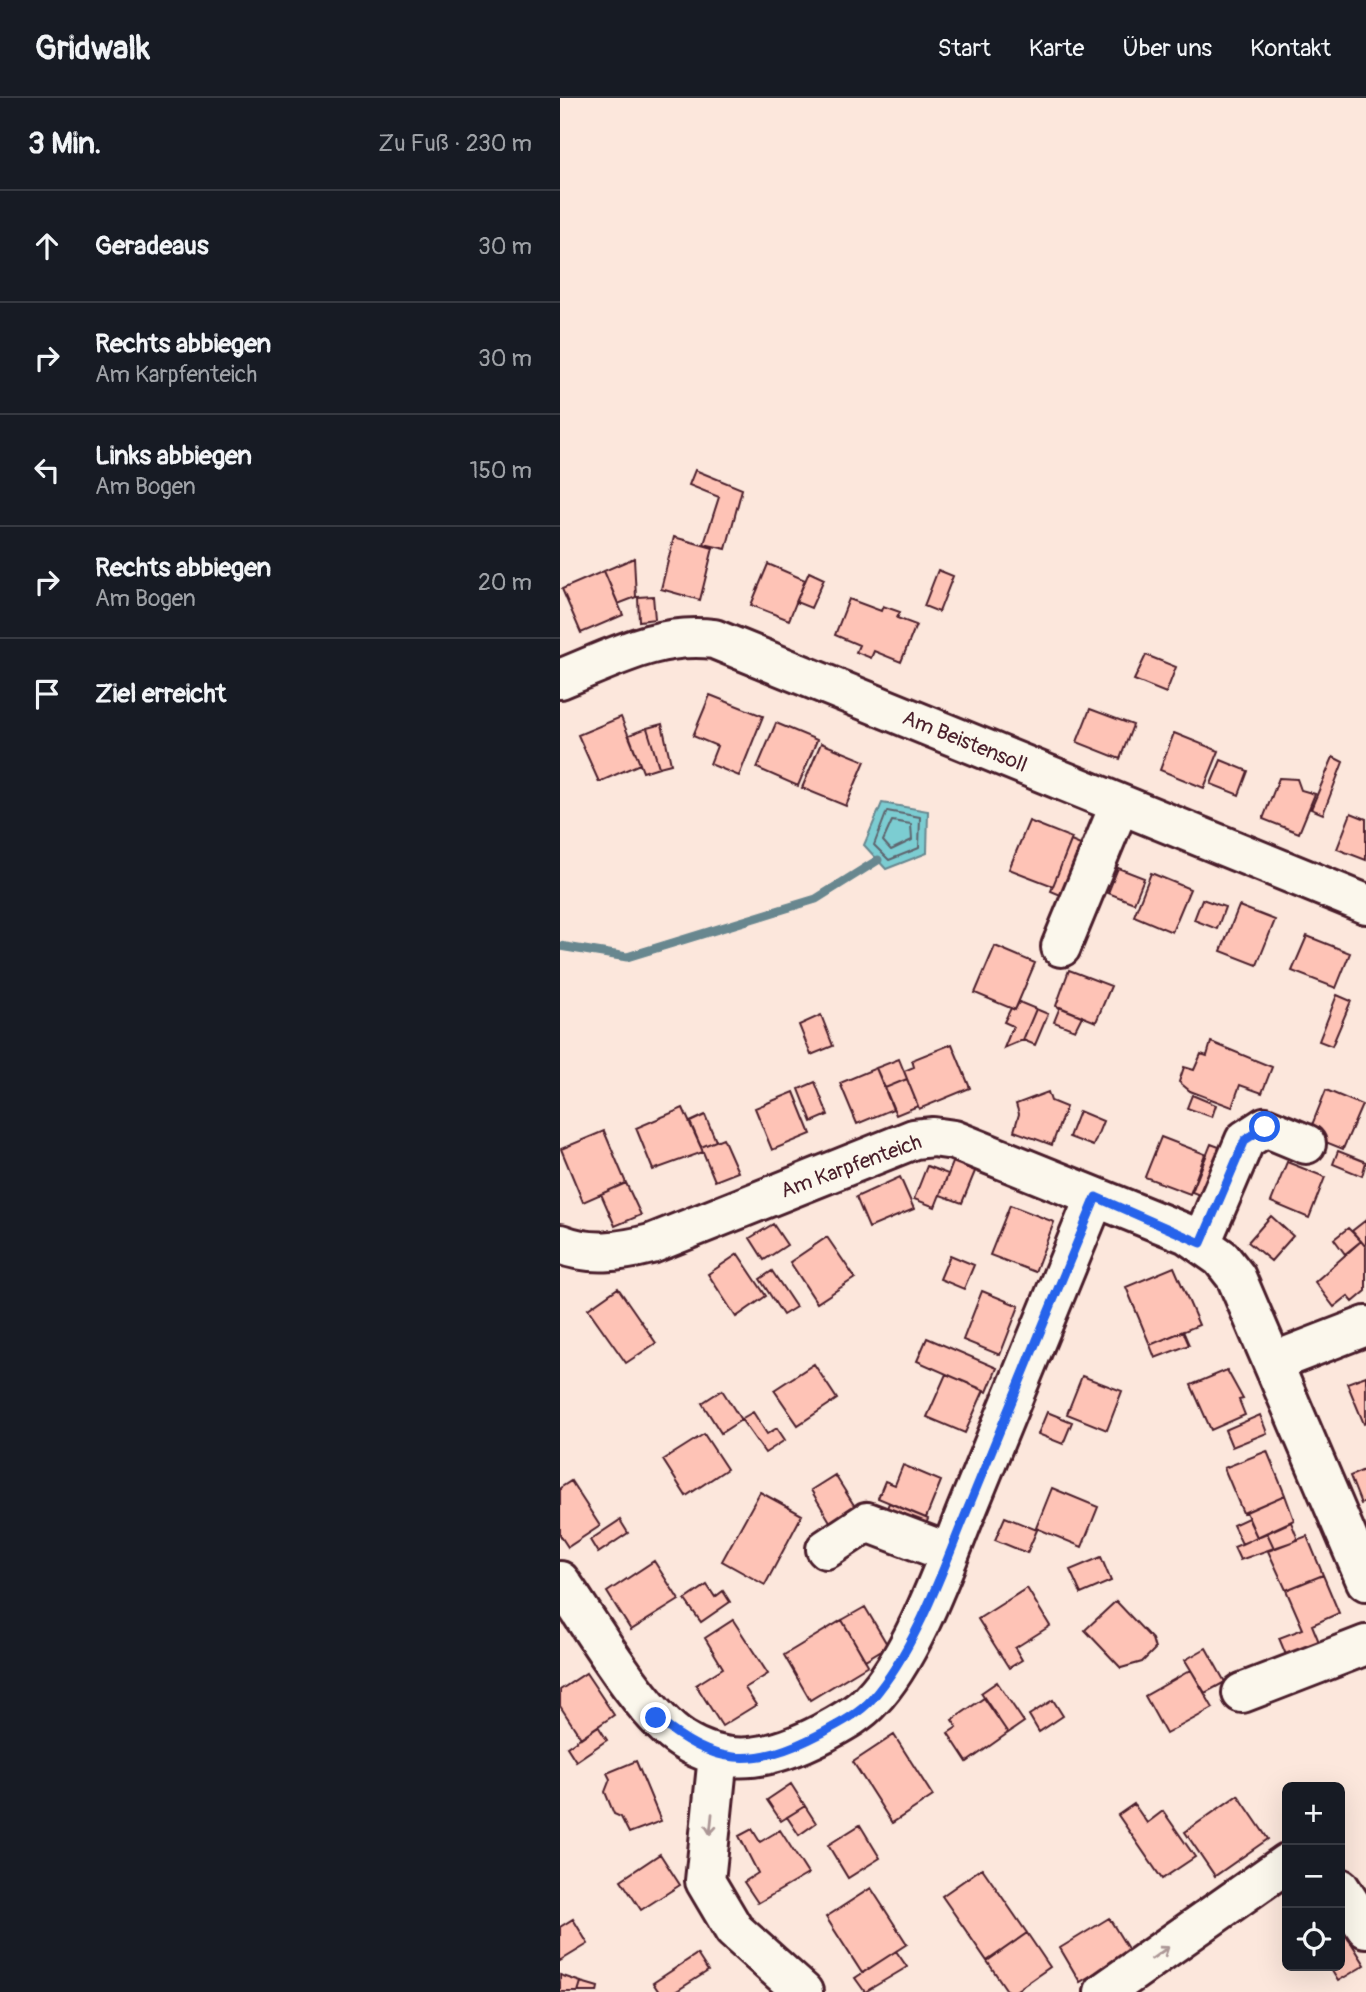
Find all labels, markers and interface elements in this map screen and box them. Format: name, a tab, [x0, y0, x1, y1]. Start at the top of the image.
text: Gridwalk	[35, 28, 150, 69]
text: Start	[938, 34, 991, 63]
text: Karte	[1029, 34, 1084, 63]
text: Über uns	[1122, 34, 1212, 63]
text: Kontakt	[1250, 34, 1331, 63]
text: 3 Min.	[28, 125, 101, 162]
text: Zu Fuß · 230 m	[378, 129, 532, 158]
icon: ahead	[28, 227, 66, 265]
text: Geradeaus	[95, 230, 209, 262]
text: 30 m	[478, 232, 532, 261]
text: Rechts abbiegen	[95, 328, 271, 360]
icon: right	[28, 339, 66, 377]
text: 30 m	[478, 344, 532, 373]
text: Am Karpfenteich	[95, 360, 257, 389]
text: Links abbiegen	[95, 440, 252, 472]
icon: left	[28, 451, 66, 489]
text: 150 m	[469, 456, 532, 485]
text: Am Bogen	[95, 472, 196, 501]
text: Rechts abbiegen	[95, 552, 271, 584]
icon: right	[28, 563, 66, 601]
text: 20 m	[478, 568, 532, 597]
text: Am Bogen	[95, 584, 196, 613]
icon: arrive	[28, 675, 66, 713]
text: Ziel erreicht	[95, 678, 226, 710]
street label: Am Beistensoll	[898, 704, 1031, 779]
route start	[1249, 1111, 1280, 1142]
street label: Am Karpfenteich	[777, 1128, 925, 1204]
route end	[640, 1702, 671, 1733]
map controls	[1282, 1782, 1345, 1971]
button: +	[1282, 1782, 1345, 1845]
one-way arrow	[704, 1812, 717, 1835]
button: −	[1282, 1845, 1345, 1908]
button: locate	[1282, 1908, 1345, 1971]
one-way arrow	[1150, 1946, 1169, 1960]

